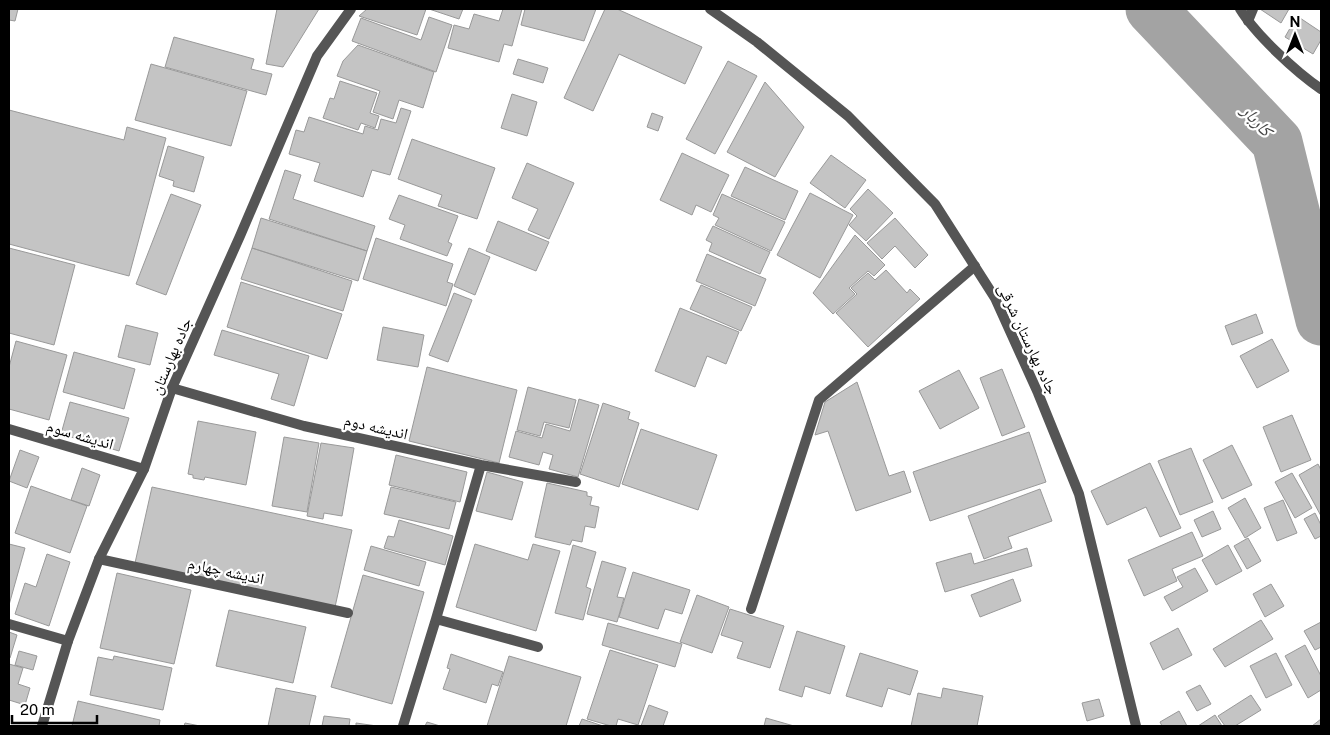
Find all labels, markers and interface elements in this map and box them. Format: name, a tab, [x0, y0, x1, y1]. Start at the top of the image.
north arrow	[1270, 10, 1320, 60]
text: N	[1290, 14, 1300, 30]
water label: کاربار	[1235, 98, 1279, 143]
street label: جاده بهارستان شرقی	[993, 280, 1062, 398]
street label: جاده بهارستان	[146, 315, 197, 398]
street label: اندیشه دوم	[342, 410, 410, 445]
street label: اندیشه سوم	[44, 416, 116, 455]
street label: اندیشه چهارم	[186, 554, 266, 589]
scale bar	[12, 692, 98, 724]
text: 20 m	[20, 701, 55, 718]

